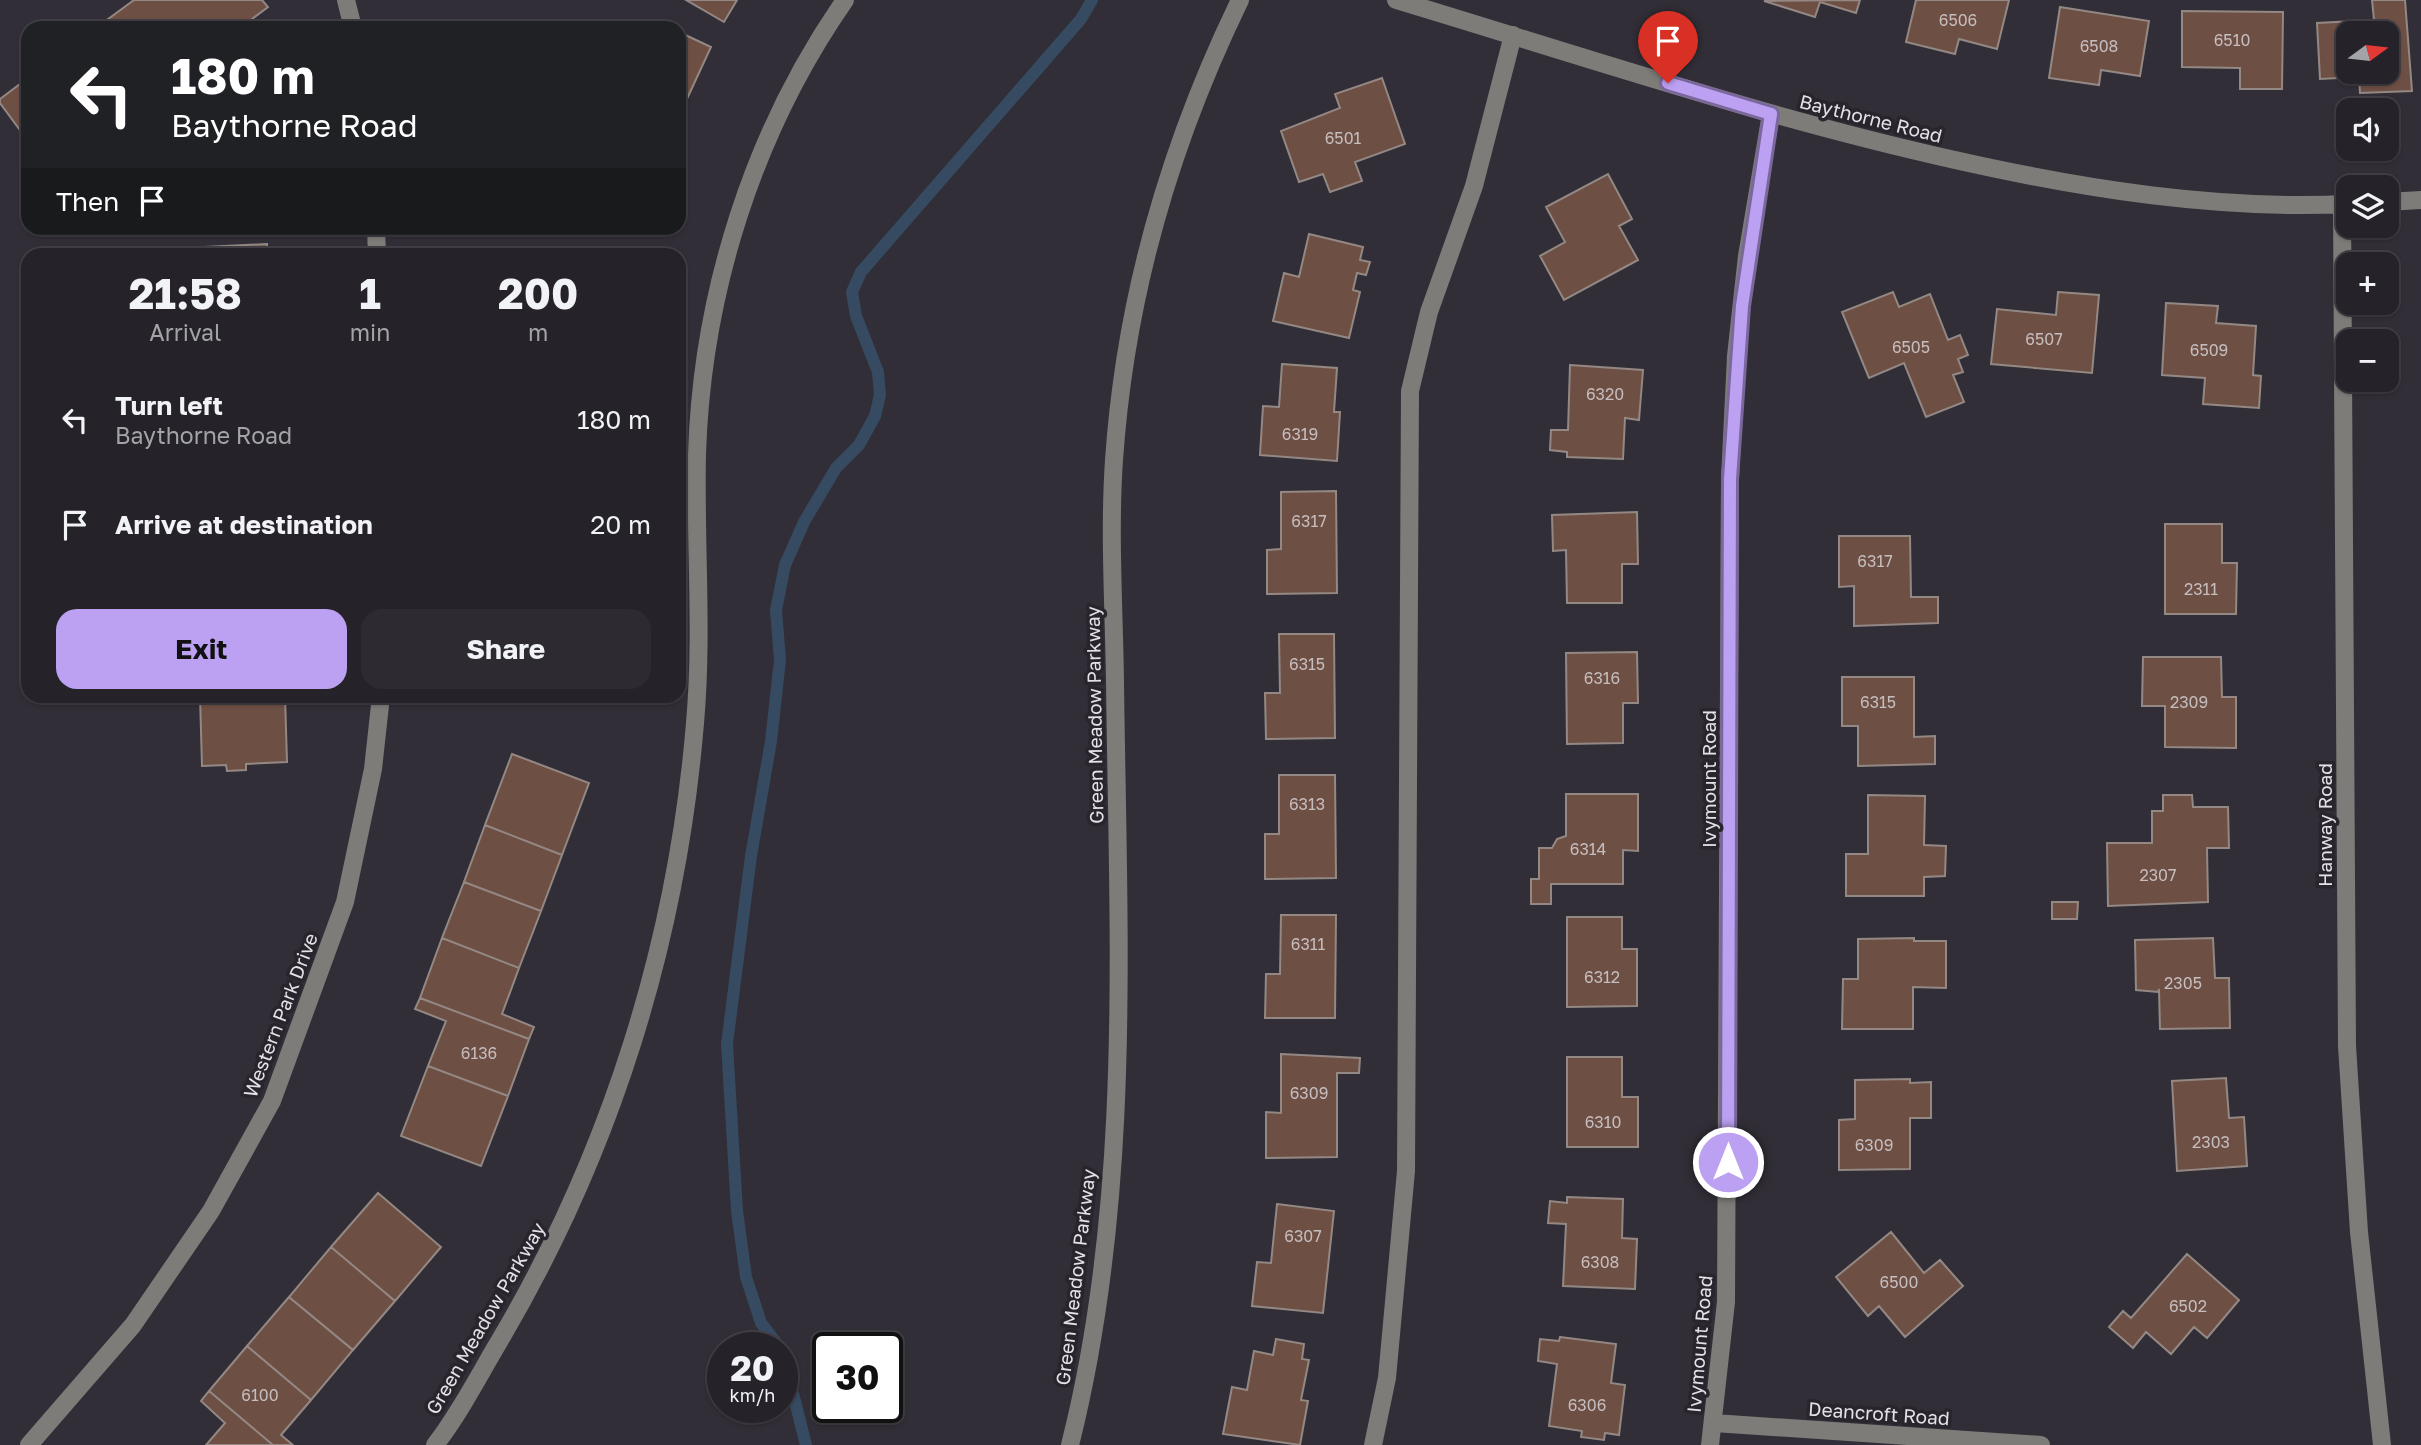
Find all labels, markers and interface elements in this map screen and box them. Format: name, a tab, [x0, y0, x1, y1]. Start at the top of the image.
house number: 6506	[1939, 10, 1977, 30]
pin	[1638, 11, 1698, 83]
north arrow	[2336, 21, 2399, 84]
map controls	[2336, 21, 2399, 392]
icon: arrive	[1649, 22, 1687, 60]
house number: 6510	[2214, 30, 2250, 50]
house number: 6508	[2080, 36, 2118, 56]
text: 180 m	[171, 46, 315, 105]
icon: left	[56, 49, 147, 140]
street label: Baythorne Road	[1797, 89, 1945, 147]
button: sound	[2336, 98, 2399, 161]
text: Baythorne Road	[171, 106, 418, 144]
house number: 6501	[1325, 128, 1362, 148]
button: layers	[2336, 175, 2399, 238]
icon: arrive	[133, 182, 171, 220]
text: Then	[56, 186, 119, 217]
button: +	[2336, 252, 2399, 315]
text: 21:58	[129, 268, 242, 318]
text: 1	[359, 268, 381, 318]
text: 200	[498, 268, 578, 318]
text: Arrival	[149, 318, 221, 346]
text: min	[350, 318, 390, 346]
text: m	[528, 318, 548, 346]
house number: 6507	[2025, 329, 2063, 349]
button: −	[2336, 329, 2399, 392]
house number: 6505	[1892, 337, 1930, 357]
house number: 6509	[2190, 340, 2228, 360]
house number: 6320	[1586, 384, 1624, 404]
text: Turn left	[115, 390, 223, 421]
icon: left	[56, 401, 94, 439]
text: 180 m	[577, 404, 651, 435]
text: Baythorne Road	[115, 421, 292, 449]
house number: 6319	[1282, 424, 1318, 444]
icon: arrive	[56, 506, 94, 544]
text: Arrive at destination	[115, 509, 373, 540]
text: 20 m	[590, 509, 651, 540]
house number: 6317	[1291, 511, 1327, 531]
house number: 6317	[1857, 551, 1893, 571]
house number: 2311	[2184, 579, 2218, 599]
street label: Green Meadow Parkway	[1081, 606, 1107, 824]
button: Exit	[56, 609, 347, 689]
button: Share	[361, 609, 651, 689]
house number: 6315	[1289, 654, 1325, 674]
house number: 6316	[1584, 668, 1620, 688]
house number: 6315	[1860, 692, 1896, 712]
house number: 2309	[2170, 692, 2208, 712]
street label: Ivymount Road	[1697, 710, 1720, 848]
street label: Hanway Road	[2313, 763, 2336, 887]
house number: 6313	[1289, 794, 1325, 814]
house number: 6314	[1570, 839, 1606, 859]
house number: 2307	[2139, 865, 2177, 885]
street label: Western Park Drive	[238, 930, 322, 1100]
house number: 6311	[1291, 934, 1326, 954]
house number: 6312	[1584, 967, 1620, 987]
house number: 2305	[2164, 973, 2202, 993]
house number: 6136	[461, 1043, 497, 1063]
house number: 6309	[1290, 1083, 1328, 1103]
house number: 6310	[1585, 1112, 1621, 1132]
position arrow	[1691, 1125, 1765, 1199]
house number: 2303	[2192, 1132, 2230, 1152]
house number: 6309	[1855, 1135, 1893, 1155]
street label: Green Meadow Parkway	[1050, 1167, 1100, 1386]
street label: Green Meadow Parkway	[421, 1218, 550, 1418]
house number: 6307	[1284, 1226, 1322, 1246]
house number: 6308	[1581, 1252, 1619, 1272]
house number: 6500	[1880, 1272, 1918, 1292]
street label: Ivymount Road	[1682, 1274, 1716, 1414]
house number: 6502	[2169, 1296, 2207, 1316]
speed limit sign: 30	[812, 1332, 903, 1423]
text: 20	[730, 1347, 775, 1389]
text: km/h	[730, 1384, 775, 1406]
house number: 6100	[241, 1385, 279, 1405]
house number: 6306	[1568, 1395, 1606, 1415]
street label: Deancroft Road	[1808, 1397, 1950, 1429]

